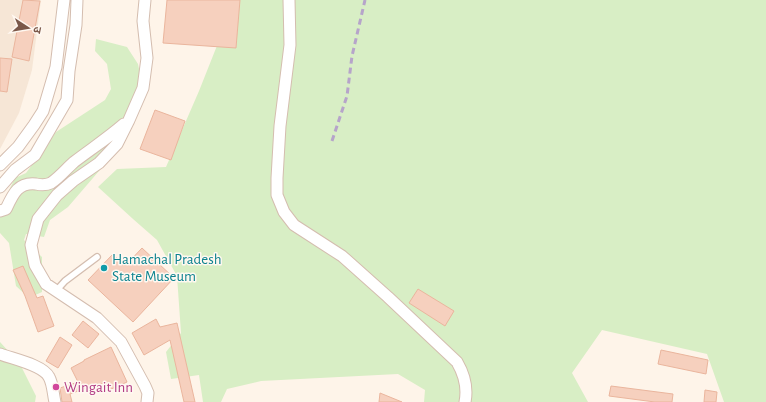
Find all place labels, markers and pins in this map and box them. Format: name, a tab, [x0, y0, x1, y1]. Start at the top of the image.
place label: Hamachal Pradesh State Museum	[112, 252, 222, 284]
marker: Hamachal Pradesh State Museum	[99, 263, 109, 273]
place label: Wingait Inn	[64, 380, 133, 395]
marker: Wingait Inn	[51, 382, 61, 392]

